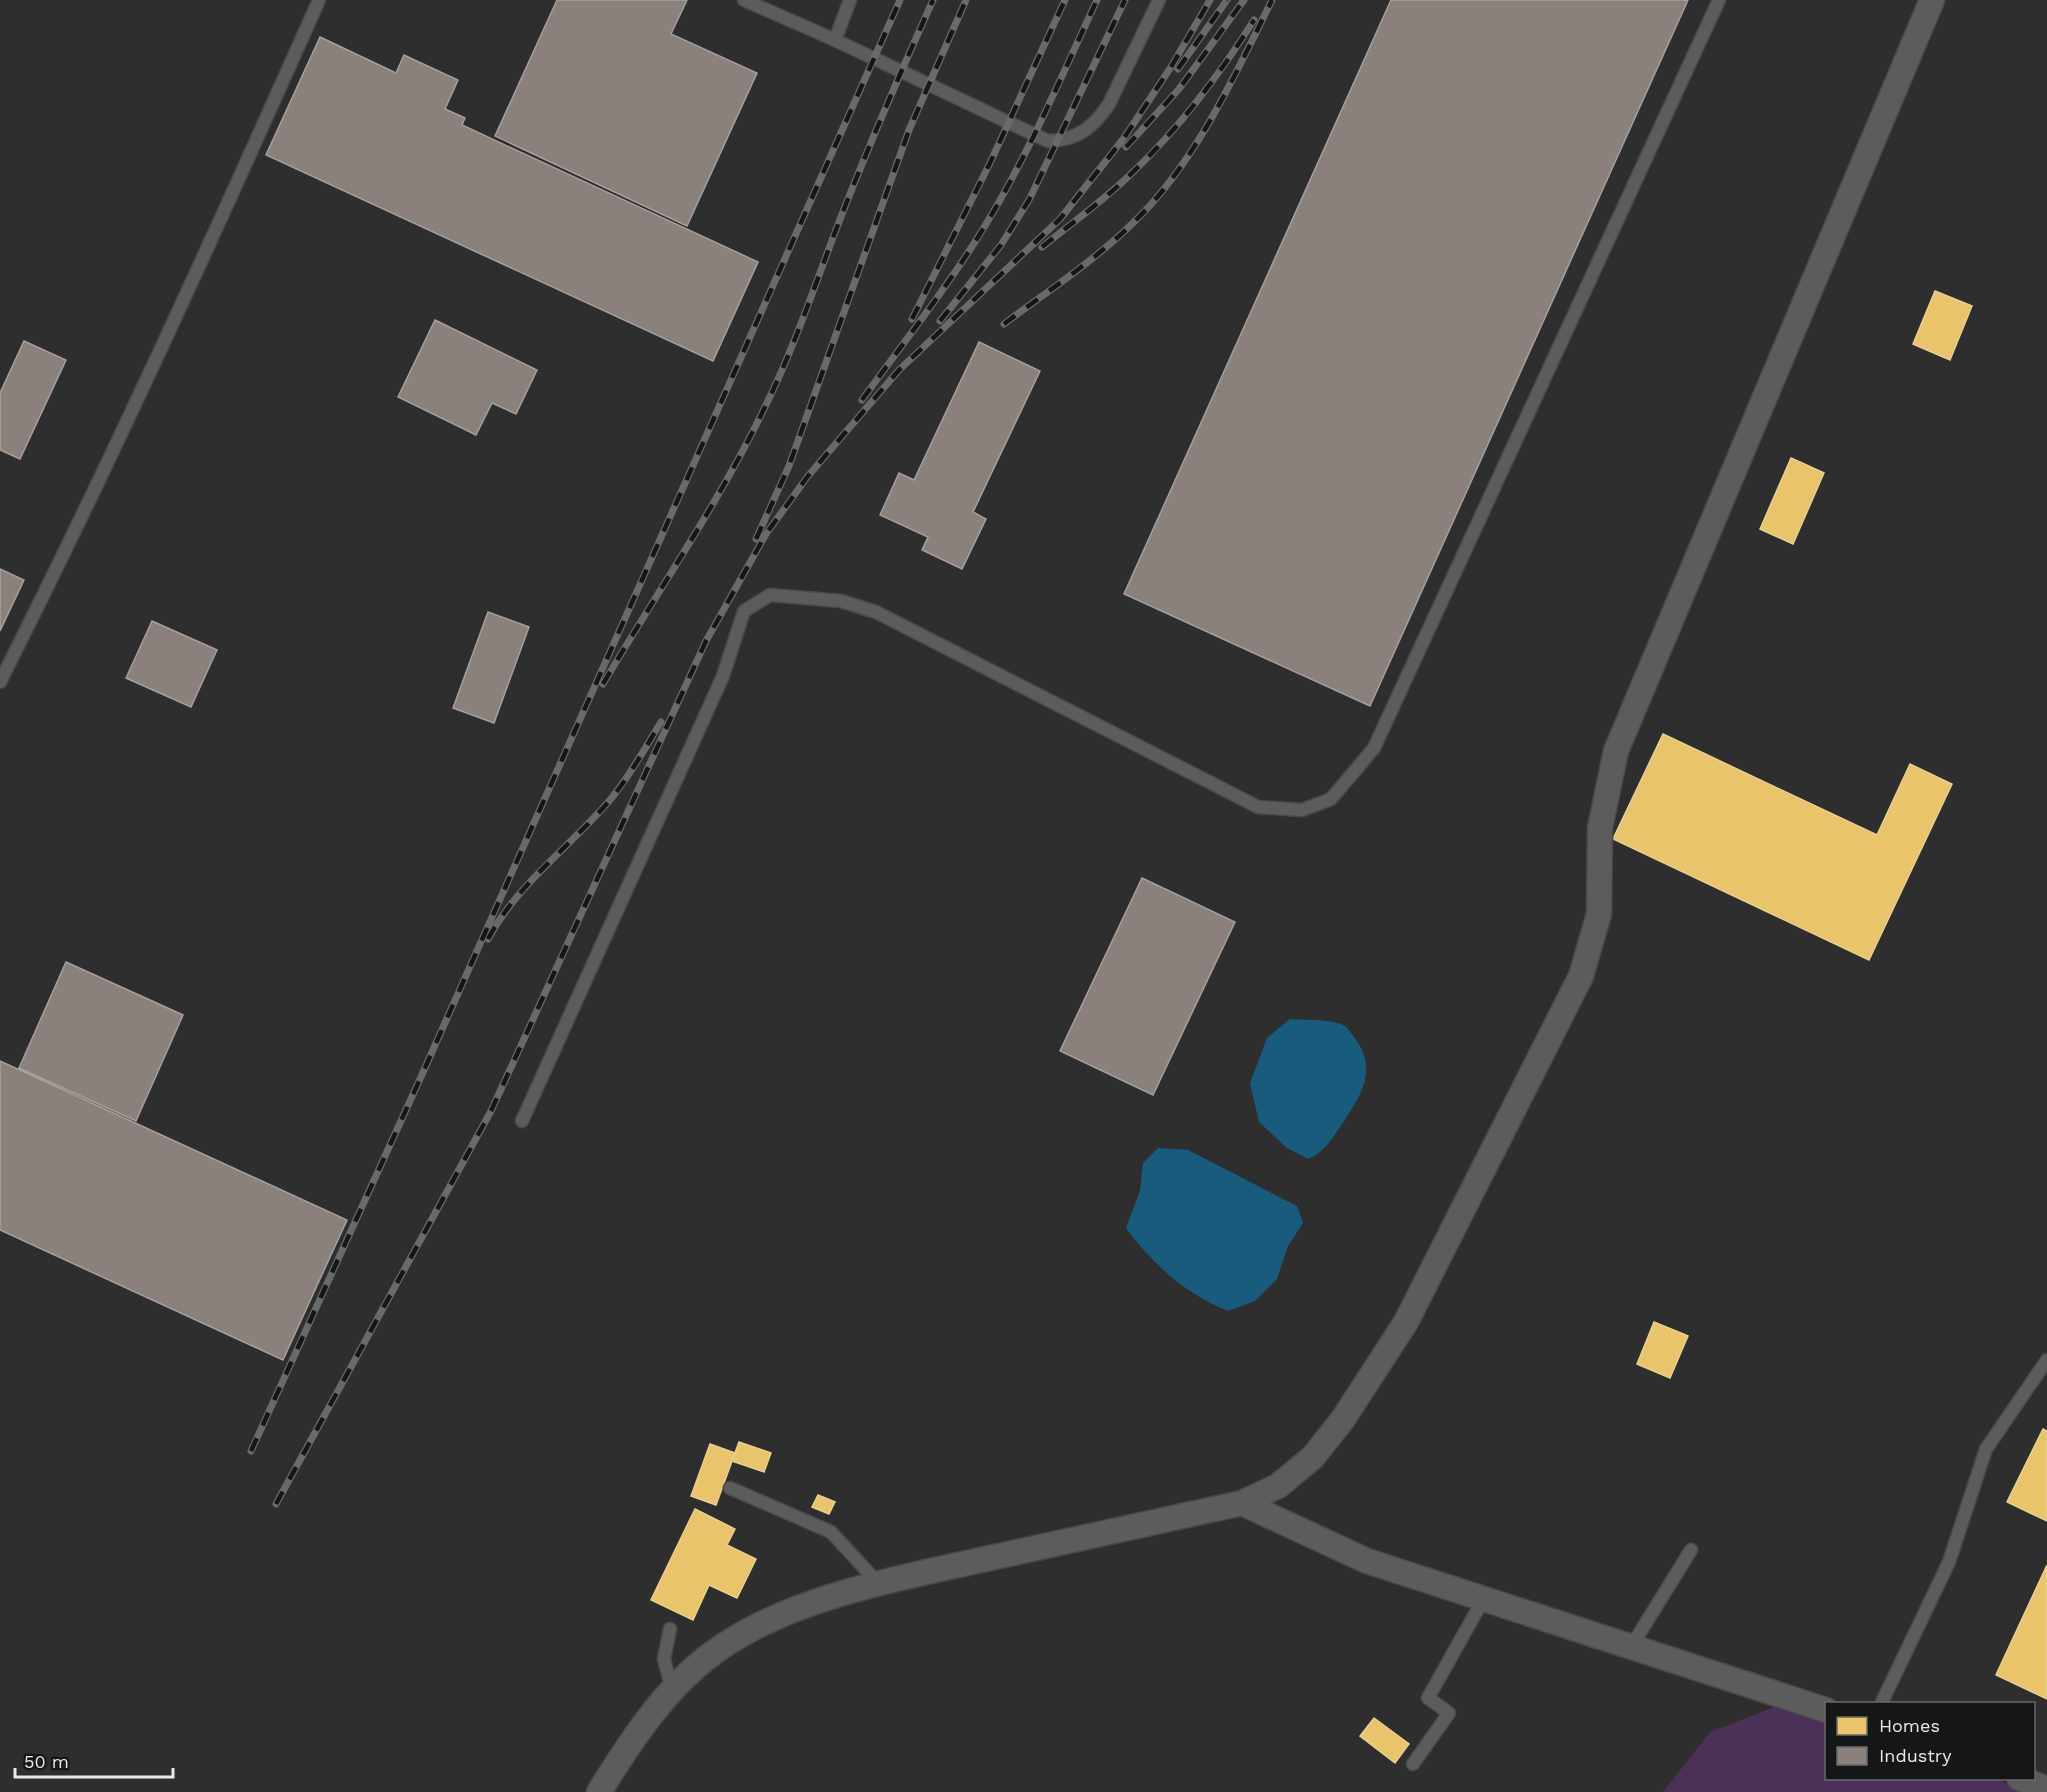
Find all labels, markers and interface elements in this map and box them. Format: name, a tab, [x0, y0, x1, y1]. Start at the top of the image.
legend	[1825, 1702, 2035, 1780]
text: Homes	[1879, 1715, 1940, 1736]
scale bar	[15, 1741, 172, 1779]
text: Industry	[1879, 1745, 1952, 1766]
text: 50 m	[24, 1751, 69, 1772]

